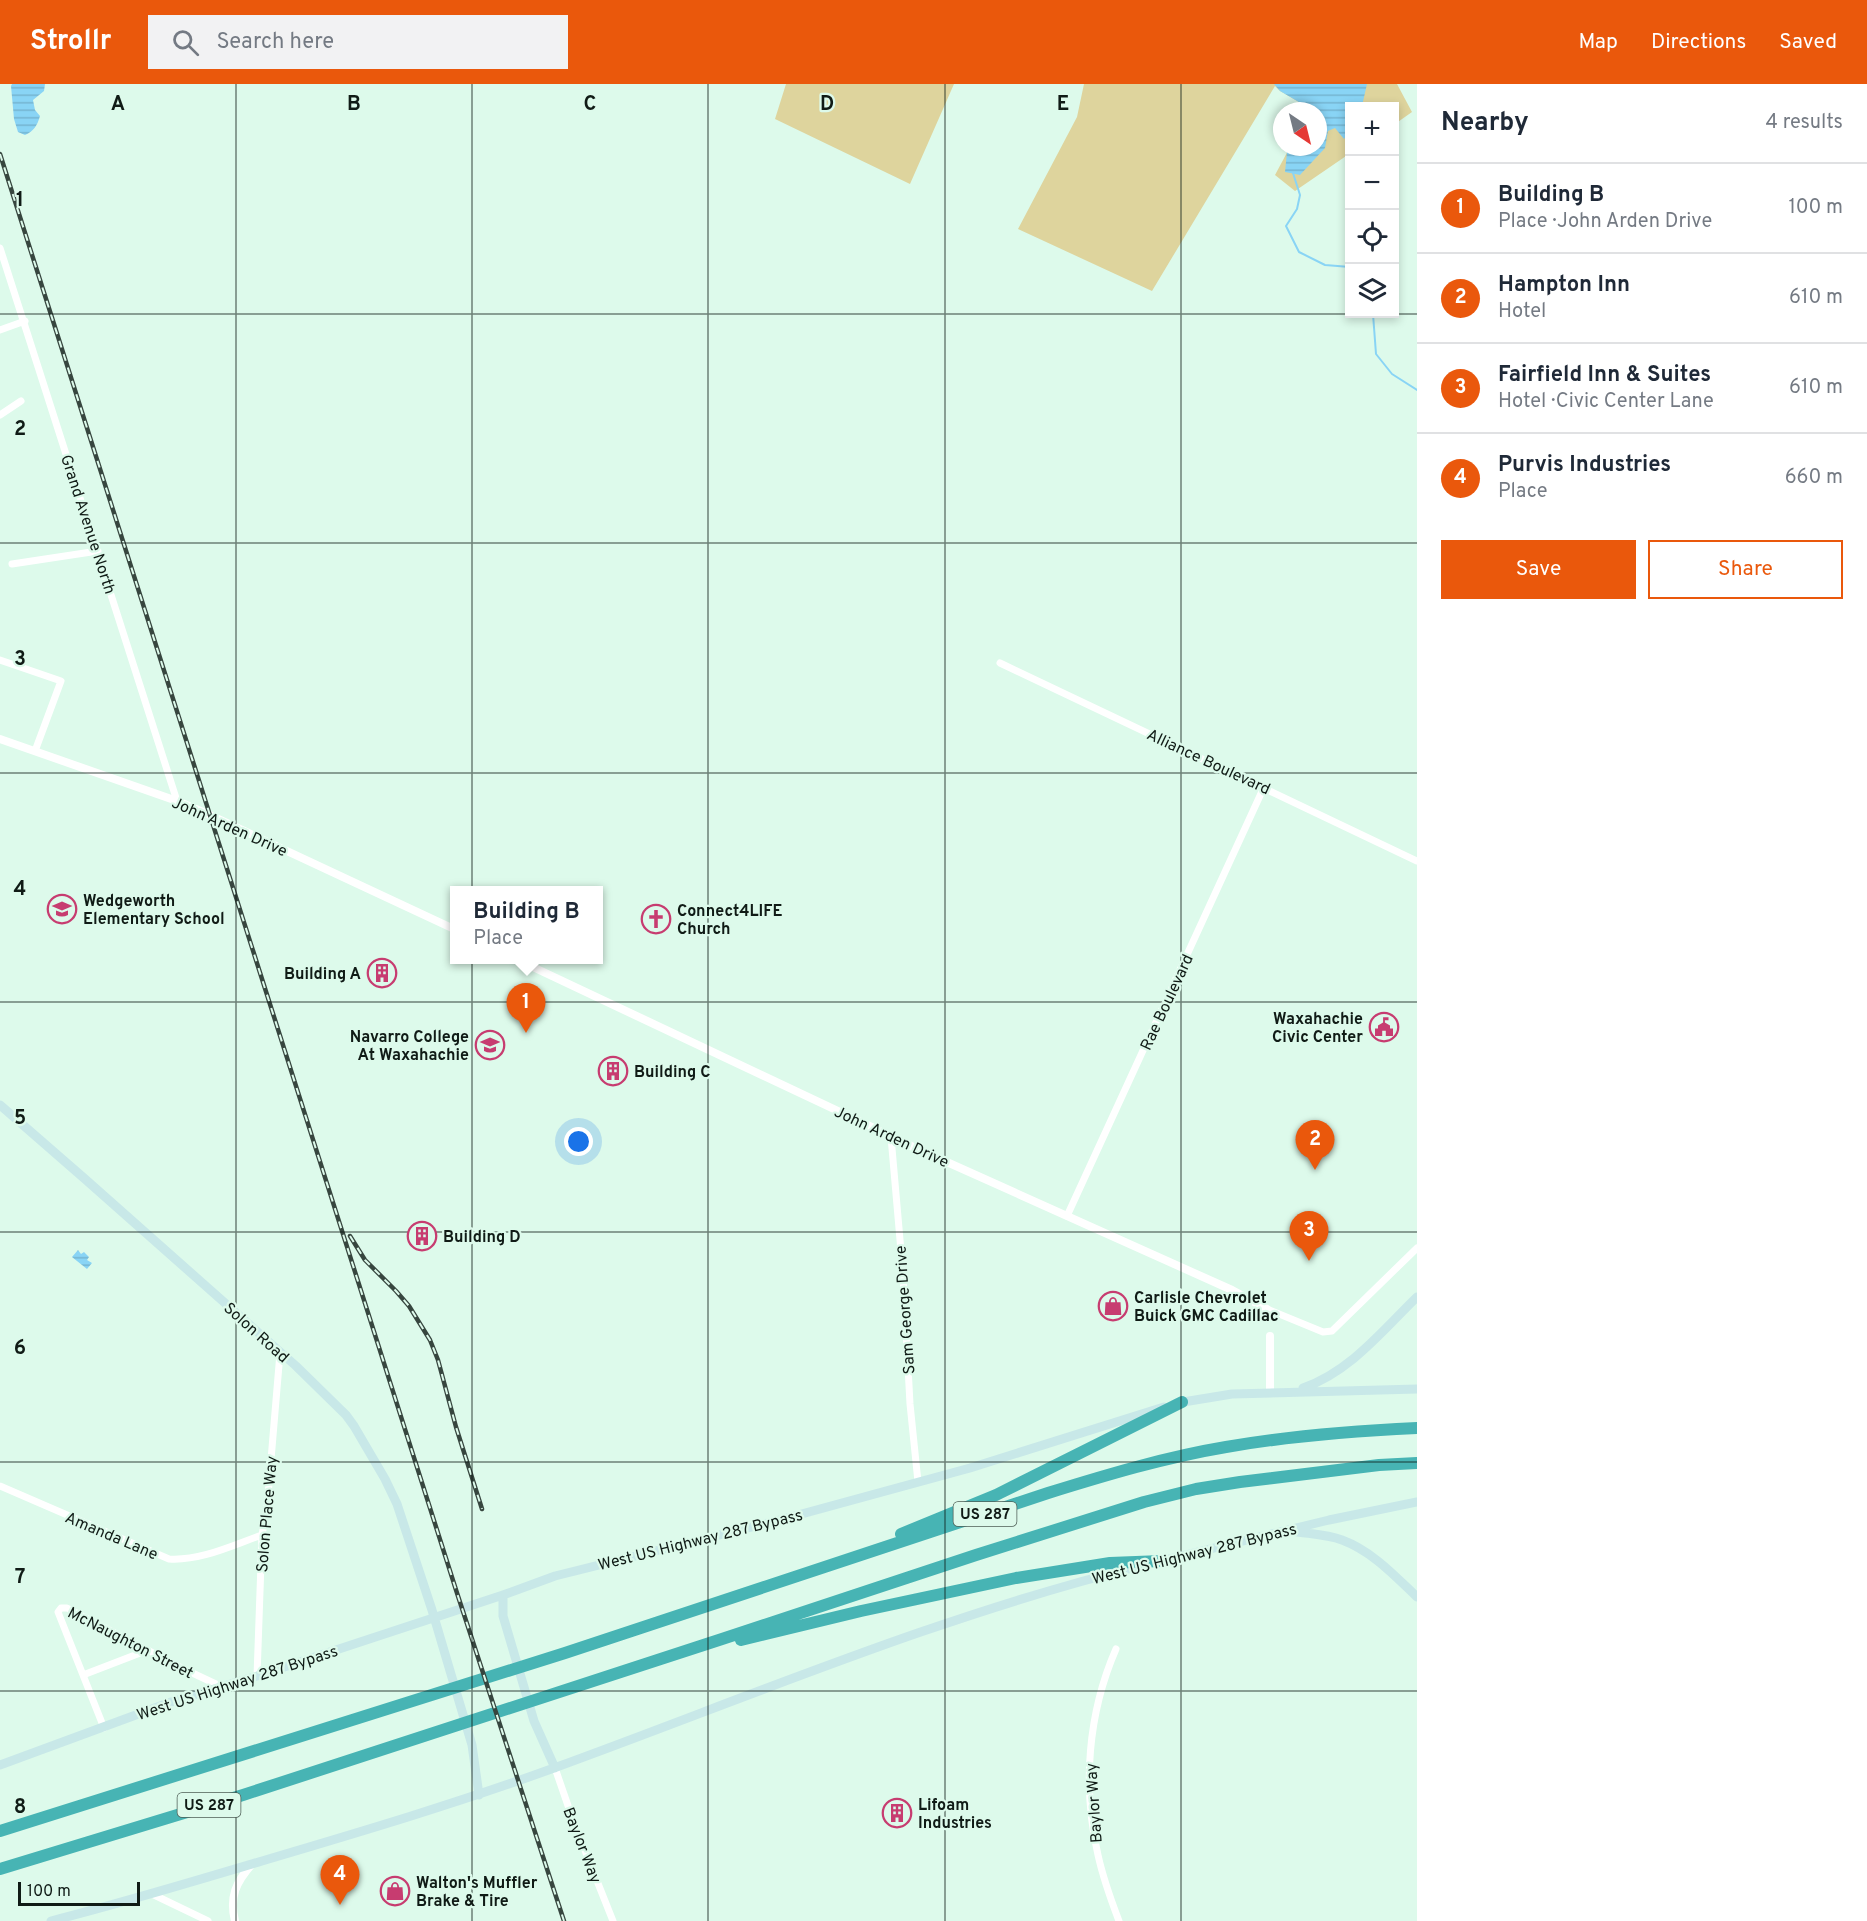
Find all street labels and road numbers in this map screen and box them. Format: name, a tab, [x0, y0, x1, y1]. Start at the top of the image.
street label: Grand Avenue North	[55, 452, 119, 597]
street label: Alliance Boulevard	[1143, 725, 1273, 800]
street label: John Arden Drive	[168, 793, 290, 862]
street label: Rae Boulevard	[1137, 952, 1199, 1054]
street label: John Arden Drive	[831, 1103, 952, 1173]
street label: Sam George Drive	[892, 1245, 920, 1375]
street label: Solon Road	[219, 1299, 292, 1368]
street label: Solon Place Way	[253, 1455, 283, 1573]
road number: US 287	[954, 1502, 1016, 1526]
street label: West US Highway 287 Bypass	[596, 1506, 805, 1576]
street label: Amanda Lane	[62, 1508, 161, 1565]
street label: West US Highway 287 Bypass	[1090, 1520, 1299, 1590]
street label: McNaughton Street	[64, 1603, 196, 1684]
street label: West US Highway 287 Bypass	[135, 1642, 341, 1726]
street label: Baylor Way	[1082, 1762, 1108, 1844]
road number: US 287	[178, 1793, 240, 1817]
street label: Baylor Way	[557, 1805, 605, 1887]

